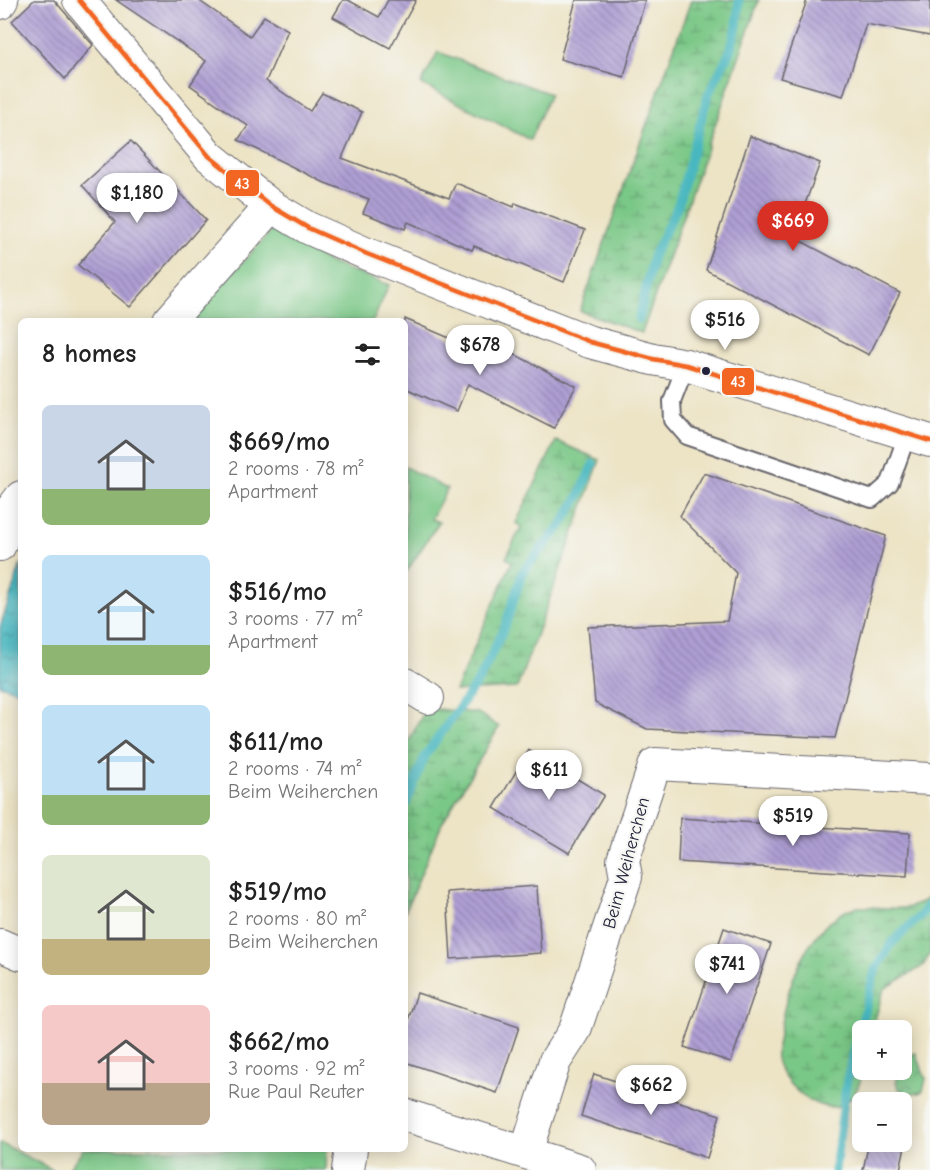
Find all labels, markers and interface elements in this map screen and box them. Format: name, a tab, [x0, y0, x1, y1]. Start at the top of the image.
line badge: 43	[225, 169, 260, 197]
pin: $1,180	[88, 173, 186, 224]
text: 43	[234, 175, 250, 193]
text: $1,180	[110, 181, 164, 204]
pin: $669	[757, 201, 829, 252]
text: $669	[771, 209, 815, 232]
pin: $516	[689, 300, 761, 351]
text: $516	[705, 308, 745, 331]
pin: $678	[444, 325, 516, 376]
text: $678	[459, 333, 501, 356]
icon: filters	[351, 338, 384, 371]
text: 8 homes	[42, 339, 136, 369]
unlabelled marker	[700, 365, 712, 377]
line badge: 43	[721, 367, 755, 396]
text: 43	[730, 373, 746, 391]
text: $669/mo	[228, 427, 330, 457]
icon: home	[90, 429, 162, 501]
text: 2 rooms · 78 m²	[228, 457, 364, 480]
text: Apartment	[228, 480, 318, 503]
text: $516/mo	[228, 577, 327, 607]
icon: home	[90, 579, 162, 651]
text: 3 rooms · 77 m²	[228, 607, 362, 630]
text: Apartment	[228, 630, 318, 653]
text: $611/mo	[228, 727, 323, 757]
icon: home	[90, 729, 162, 801]
pin: $611	[513, 750, 585, 801]
text: 2 rooms · 74 m²	[228, 757, 361, 780]
text: $611	[530, 758, 568, 781]
text: Beim Weiherchen	[228, 780, 378, 803]
street label: Beim Weiherchen	[599, 795, 654, 931]
pin: $519	[757, 796, 829, 847]
text: $519	[773, 804, 813, 827]
text: $519/mo	[228, 877, 327, 907]
icon: home	[90, 879, 162, 951]
text: 2 rooms · 80 m²	[228, 907, 366, 930]
text: Beim Weiherchen	[228, 930, 378, 953]
pin: $741	[691, 944, 763, 995]
text: $741	[709, 952, 745, 975]
map controls	[852, 1020, 912, 1152]
button: +	[852, 1020, 912, 1080]
text: $662/mo	[228, 1027, 329, 1057]
icon: home	[90, 1029, 162, 1101]
text: 3 rooms · 92 m²	[228, 1057, 365, 1080]
pin: $662	[615, 1065, 687, 1116]
text: $662	[630, 1073, 672, 1096]
text: Rue Paul Reuter	[228, 1080, 364, 1103]
button: −	[852, 1092, 912, 1152]

